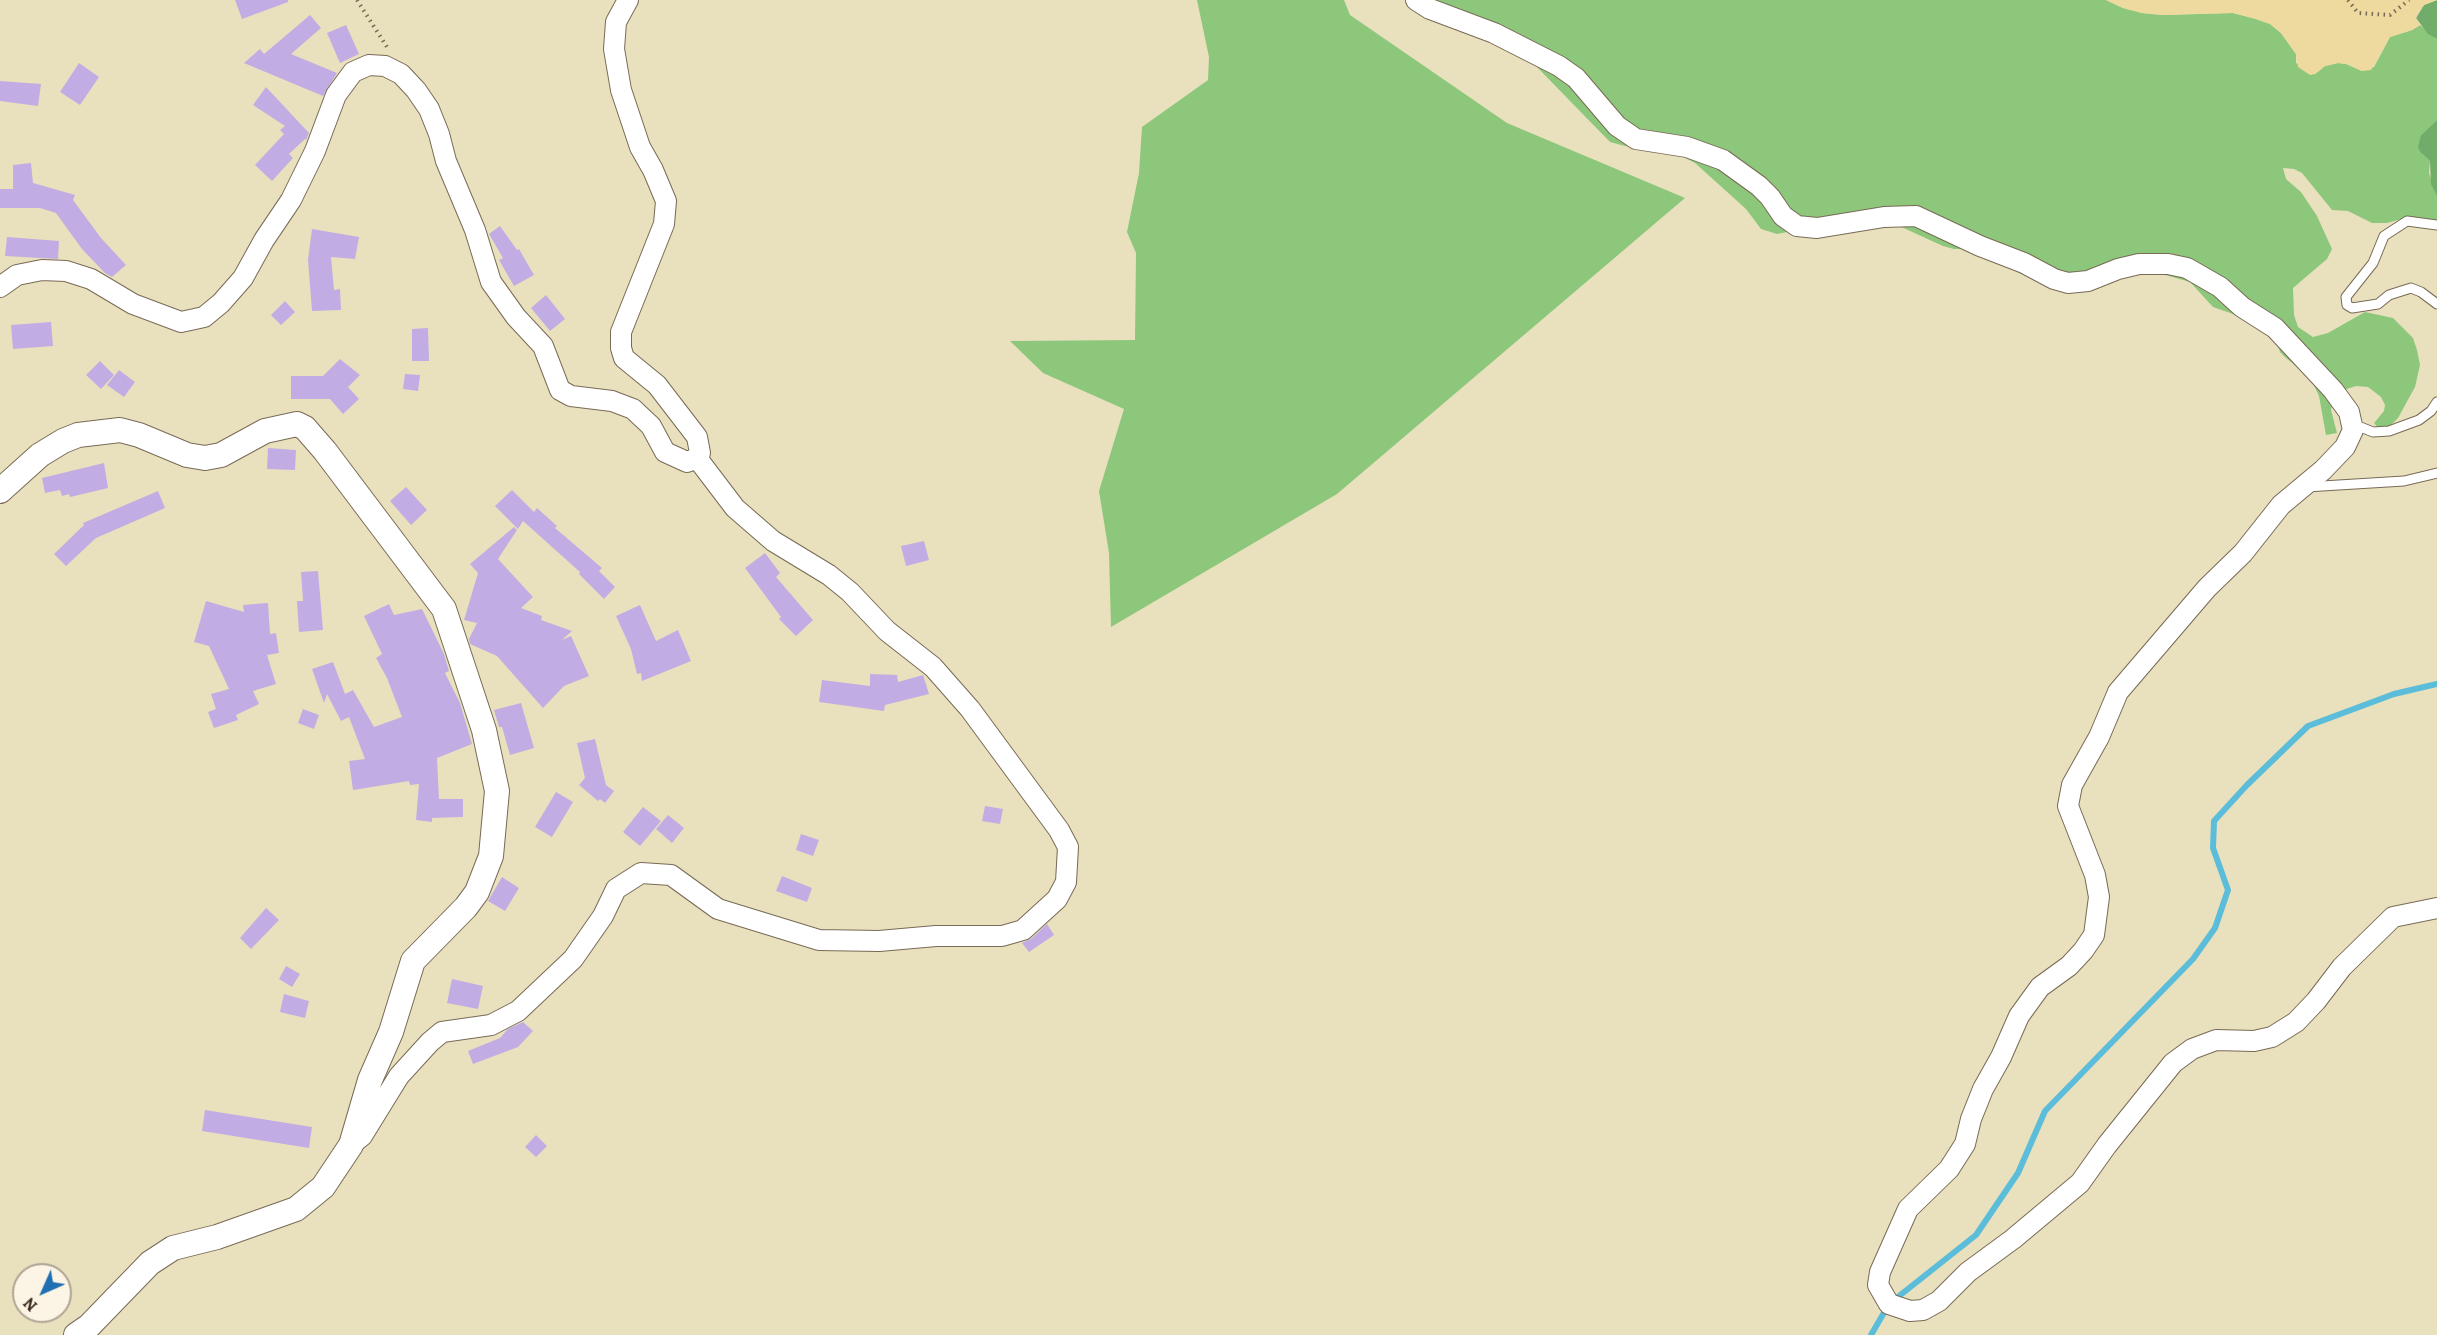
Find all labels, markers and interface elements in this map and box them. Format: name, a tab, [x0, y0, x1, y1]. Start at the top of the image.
north arrow	[12, 1263, 72, 1323]
text: N	[19, 1292, 43, 1316]

